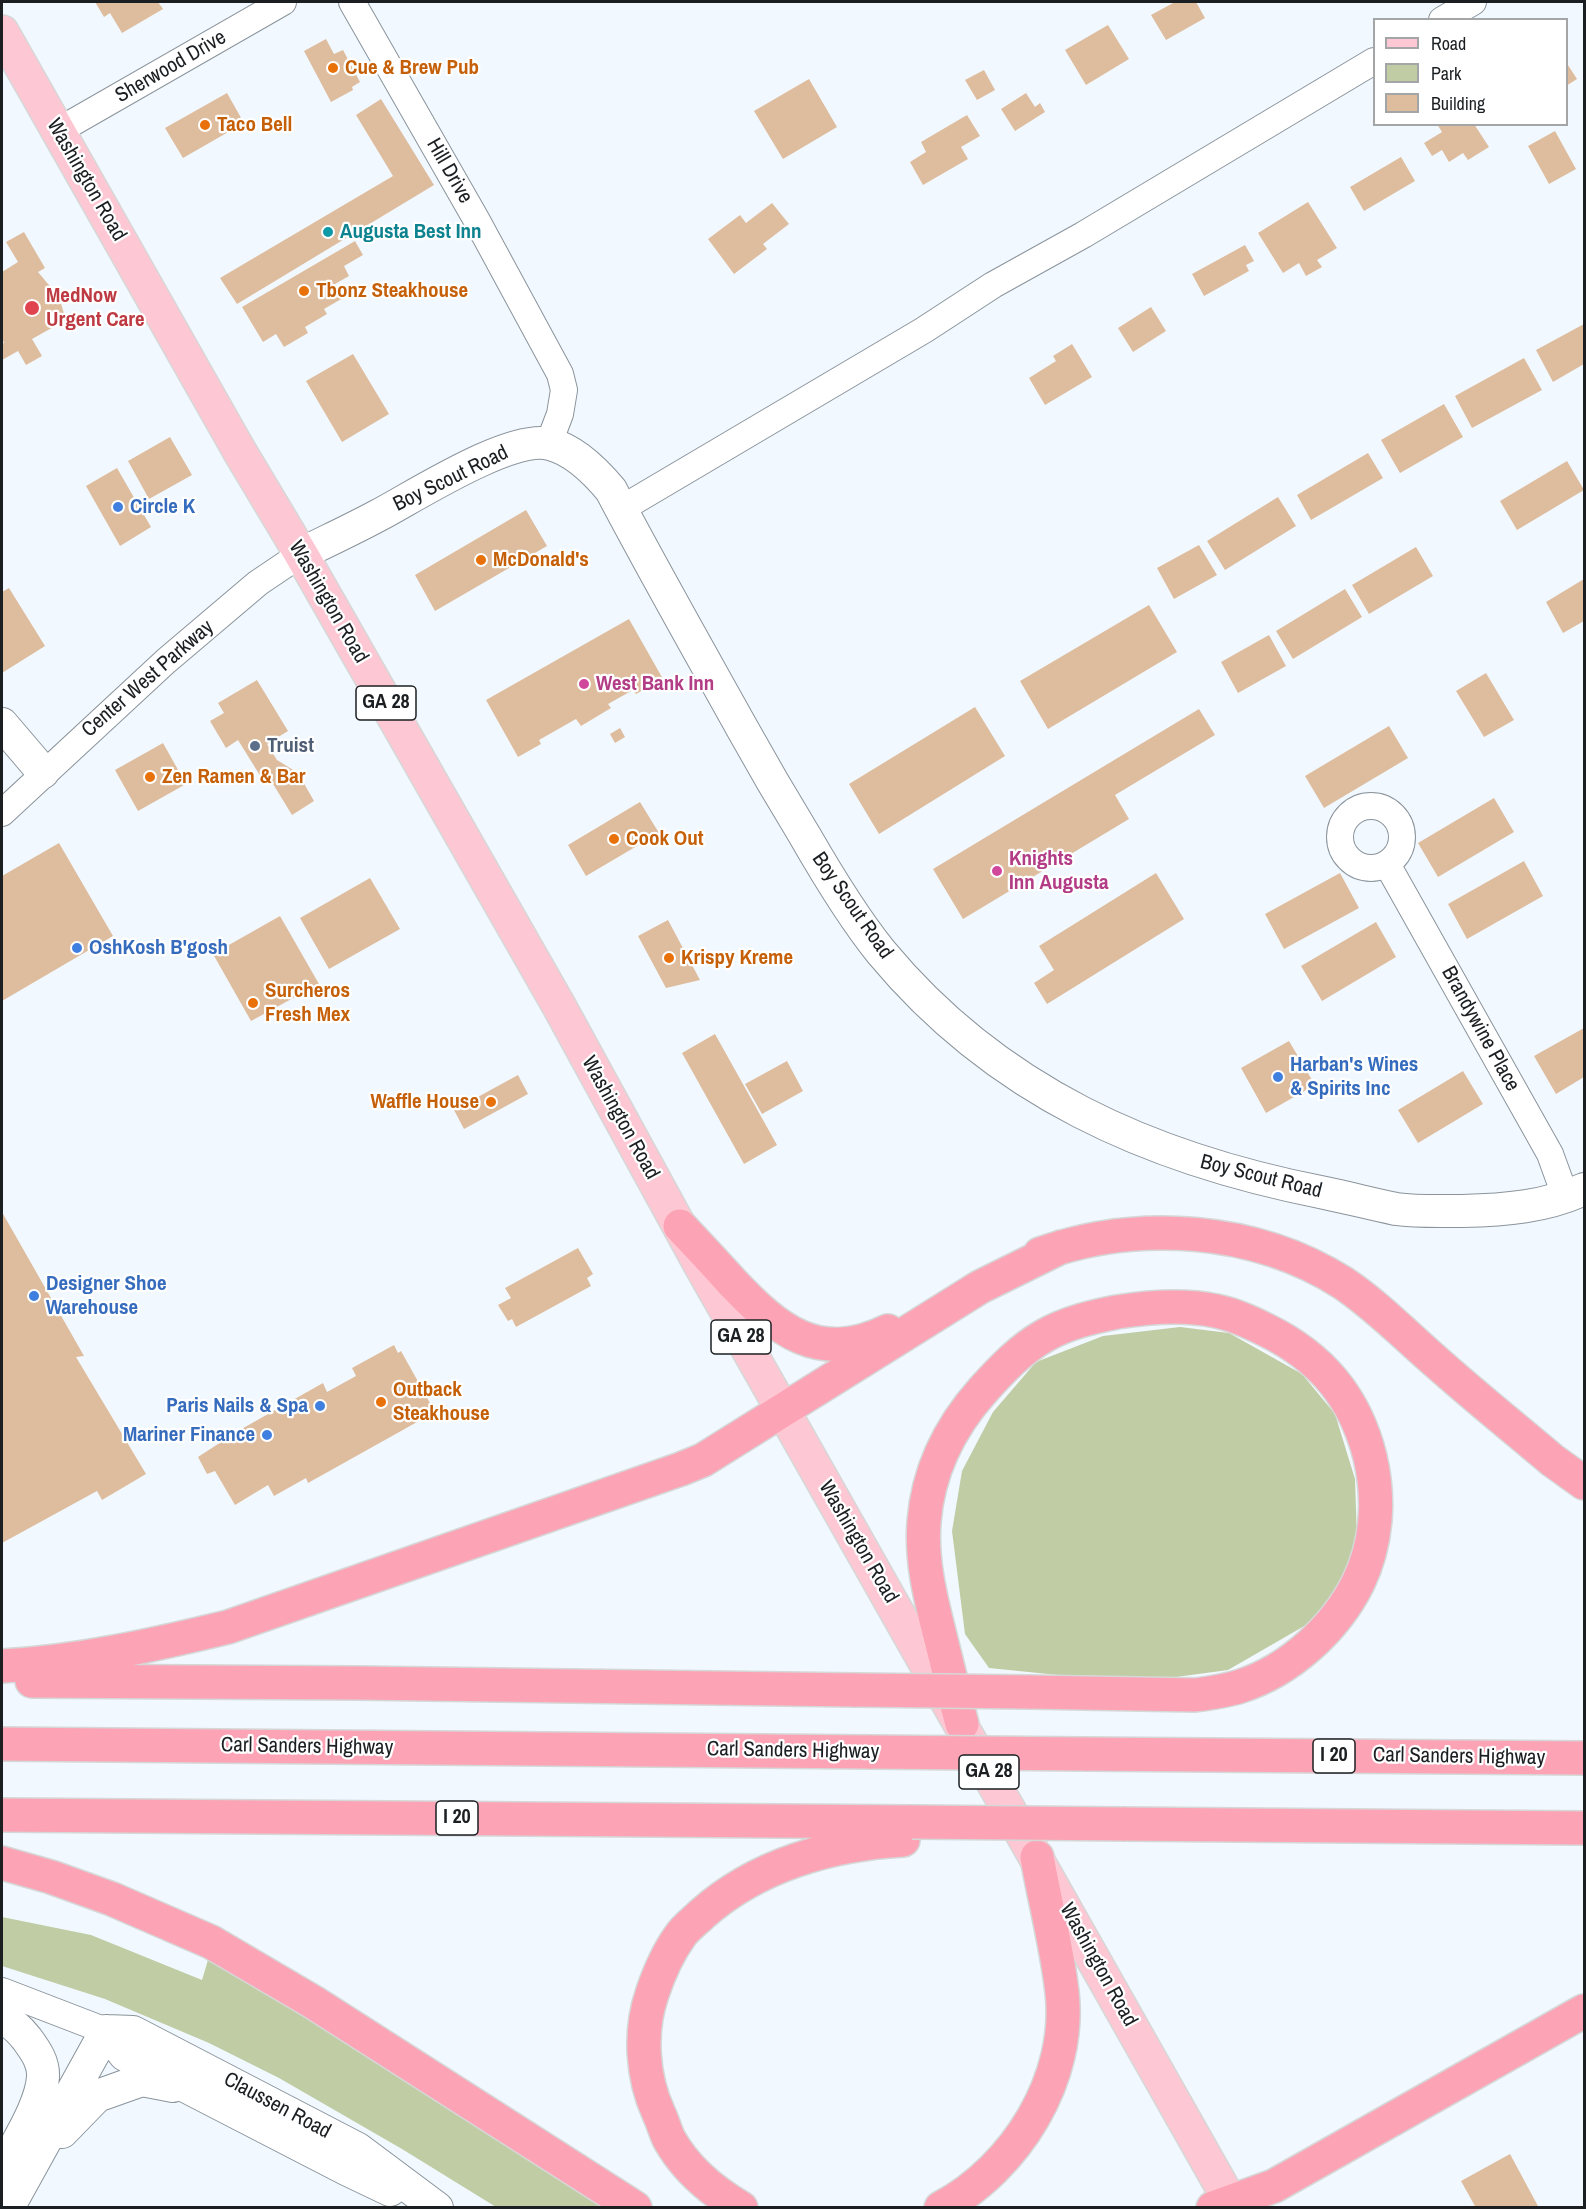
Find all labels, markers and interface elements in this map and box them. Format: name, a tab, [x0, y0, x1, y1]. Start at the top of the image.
legend	[1373, 18, 1568, 126]
street label: Sherwood Drive	[111, 25, 231, 109]
text: Road	[1431, 31, 1466, 56]
place label: Cue & Brew Pub	[345, 55, 479, 81]
marker: Cue & Brew Pub	[326, 61, 340, 75]
text: Park	[1431, 61, 1461, 86]
text: Building	[1431, 91, 1485, 116]
place label: Taco Bell	[217, 112, 292, 138]
street label: Washington Road	[41, 114, 131, 246]
marker: Taco Bell	[198, 118, 212, 132]
street label: Hill Drive	[420, 134, 478, 208]
place label: Augusta Best Inn	[340, 219, 482, 245]
marker: Augusta Best Inn	[321, 225, 335, 239]
place label: Tbonz Steakhouse	[316, 278, 468, 304]
place label: MedNow Urgent Care	[46, 283, 145, 333]
marker: Tbonz Steakhouse	[297, 284, 311, 298]
marker: MedNow Urgent Care	[23, 299, 41, 317]
street label: Boy Scout Road	[390, 440, 512, 518]
place label: Circle K	[130, 494, 195, 520]
marker: Circle K	[111, 500, 125, 514]
street label: Washington Road	[283, 536, 373, 668]
place label: McDonald's	[493, 547, 589, 573]
marker: McDonald's	[474, 553, 488, 567]
street label: Center West Parkway	[77, 615, 219, 743]
place label: West Bank Inn	[596, 671, 714, 697]
marker: West Bank Inn	[577, 677, 591, 691]
road number: GA 28	[356, 686, 416, 720]
place label: Truist	[267, 733, 314, 759]
marker: Truist	[248, 739, 262, 753]
place label: Zen Ramen & Bar	[162, 764, 306, 790]
marker: Zen Ramen & Bar	[143, 770, 157, 784]
place label: Cook Out	[626, 826, 703, 852]
marker: Cook Out	[607, 832, 621, 846]
place label: Knights Inn Augusta	[1009, 846, 1108, 896]
street label: Boy Scout Road	[806, 848, 898, 964]
marker: Knights Inn Augusta	[990, 864, 1004, 878]
place label: OshKosh B'gosh	[89, 935, 228, 961]
marker: OshKosh B'gosh	[70, 941, 84, 955]
place label: Krispy Kreme	[681, 945, 793, 971]
marker: Krispy Kreme	[662, 951, 676, 965]
street label: Brandywine Place	[1435, 962, 1525, 1096]
place label: Surcheros Fresh Mex	[265, 978, 350, 1028]
marker: Surcheros Fresh Mex	[246, 996, 260, 1010]
street label: Washington Road	[576, 1052, 664, 1184]
place label: Harban's Wines & Spirits Inc	[1290, 1052, 1418, 1102]
marker: Harban's Wines & Spirits Inc	[1271, 1070, 1285, 1084]
place label: Waffle House	[371, 1089, 479, 1115]
marker: Waffle House	[484, 1095, 498, 1109]
street label: Boy Scout Road	[1198, 1150, 1324, 1204]
place label: Designer Shoe Warehouse	[46, 1271, 167, 1321]
marker: Designer Shoe Warehouse	[27, 1289, 41, 1303]
road number: GA 28	[711, 1320, 771, 1354]
place label: Outback Steakhouse	[393, 1377, 490, 1427]
place label: Paris Nails & Spa	[166, 1393, 308, 1419]
marker: Outback Steakhouse	[374, 1395, 388, 1409]
marker: Paris Nails & Spa	[313, 1399, 327, 1413]
place label: Mariner Finance	[123, 1422, 255, 1448]
marker: Mariner Finance	[260, 1428, 274, 1442]
street label: Washington Road	[813, 1476, 903, 1608]
street label: Carl Sanders Highway	[221, 1733, 393, 1761]
street label: Carl Sanders Highway	[707, 1737, 879, 1765]
road number: I 20	[1313, 1739, 1355, 1773]
street label: Carl Sanders Highway	[1373, 1743, 1545, 1771]
road number: GA 28	[959, 1755, 1019, 1789]
road number: I 20	[436, 1801, 478, 1835]
street label: Washington Road	[1054, 1899, 1142, 2031]
street label: Claussen Road	[219, 2067, 335, 2145]

